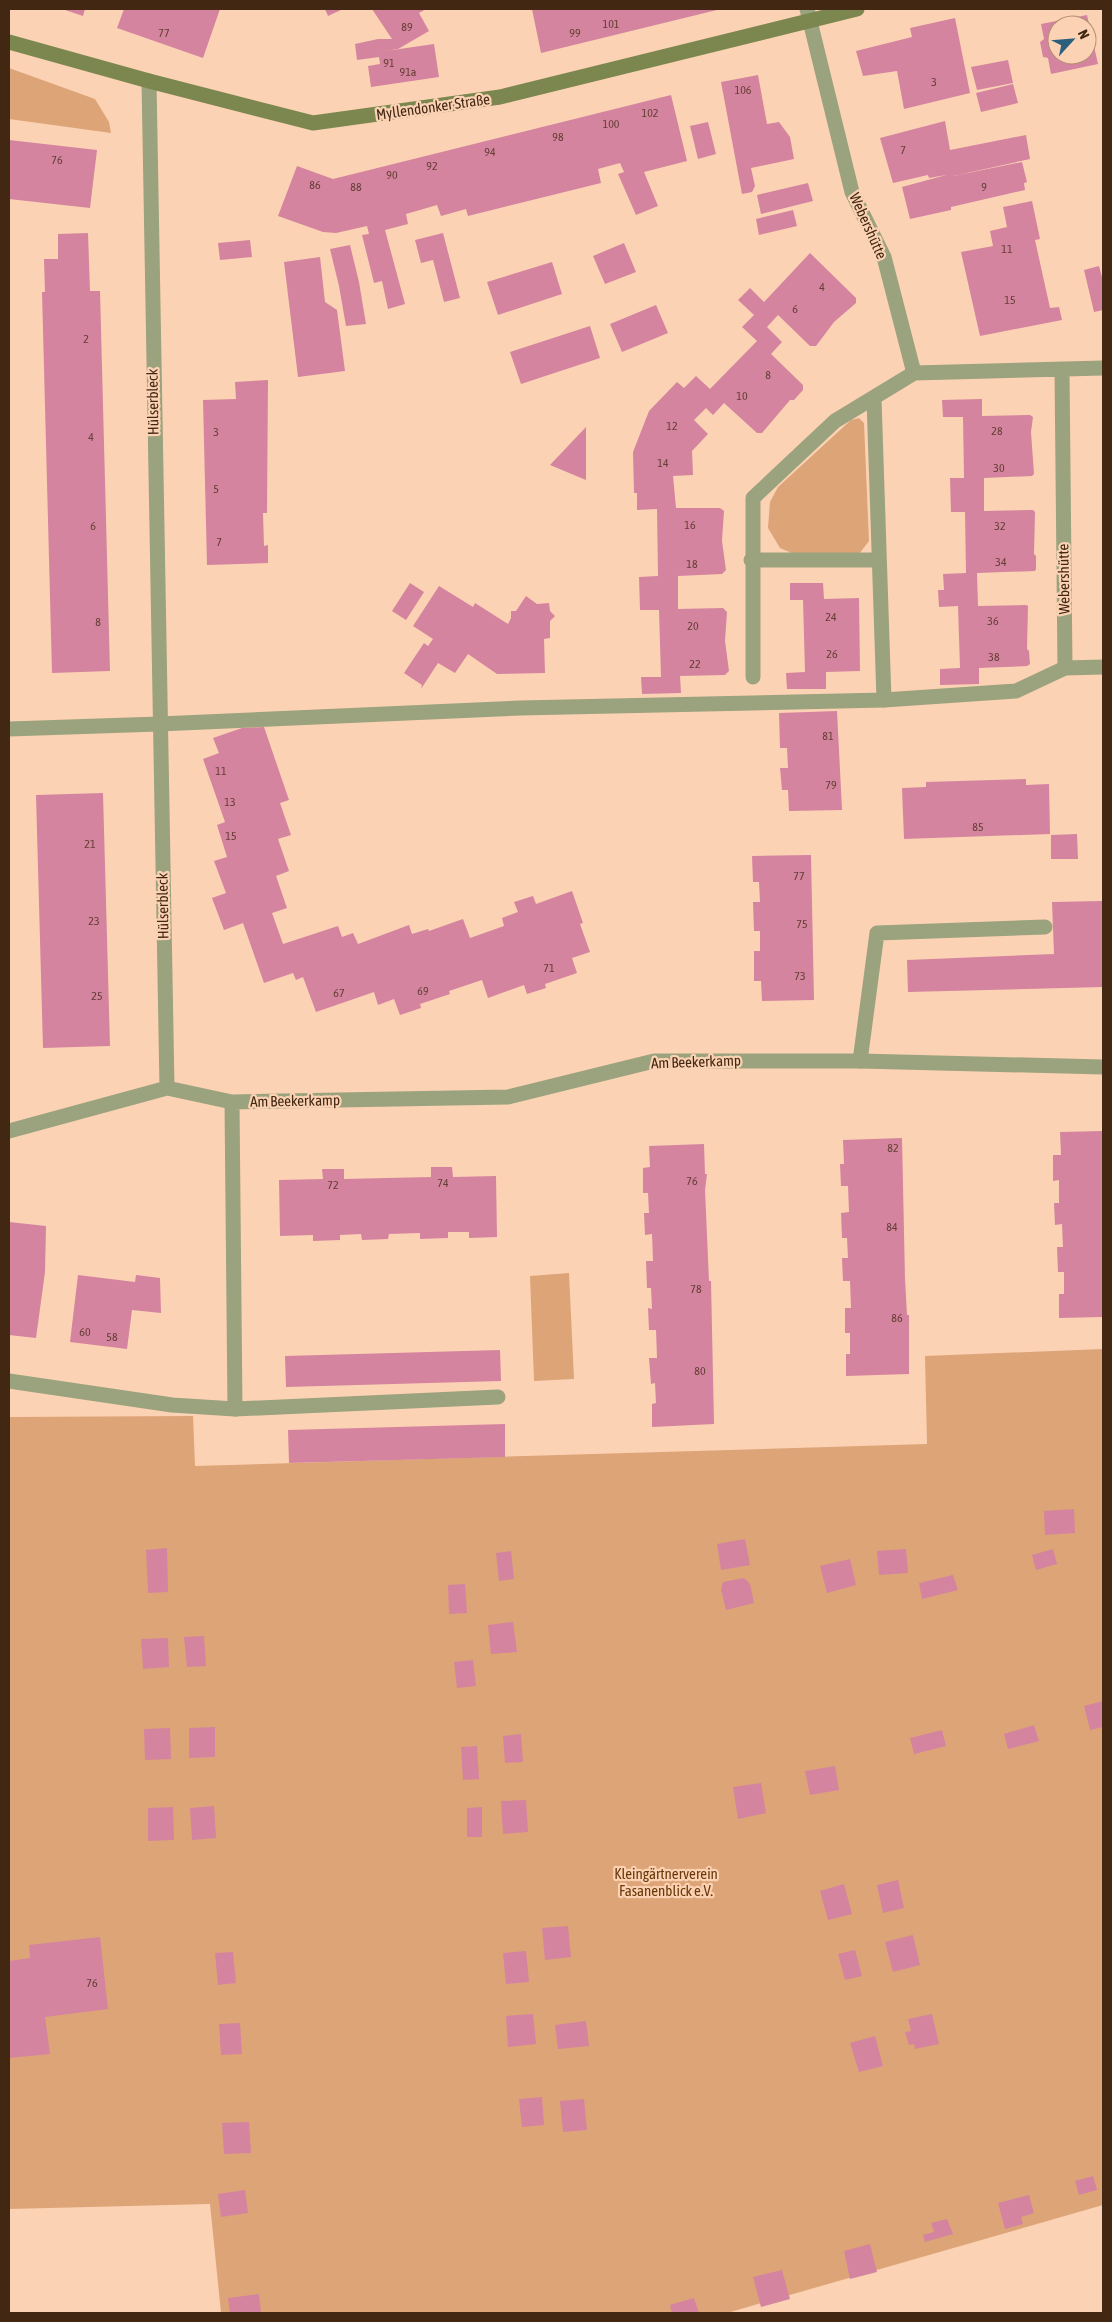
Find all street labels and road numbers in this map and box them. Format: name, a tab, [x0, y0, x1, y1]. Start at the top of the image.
street label: Myllendonker Straße	[375, 90, 491, 123]
street label: Webershütte	[846, 190, 891, 262]
street label: Hülserbleck	[143, 368, 162, 435]
street label: Webershütte	[1054, 543, 1073, 615]
street label: Hülserbleck	[153, 872, 172, 939]
street label: Am Beekerkamp	[651, 1051, 741, 1072]
street label: Am Beekerkamp	[250, 1091, 340, 1110]

